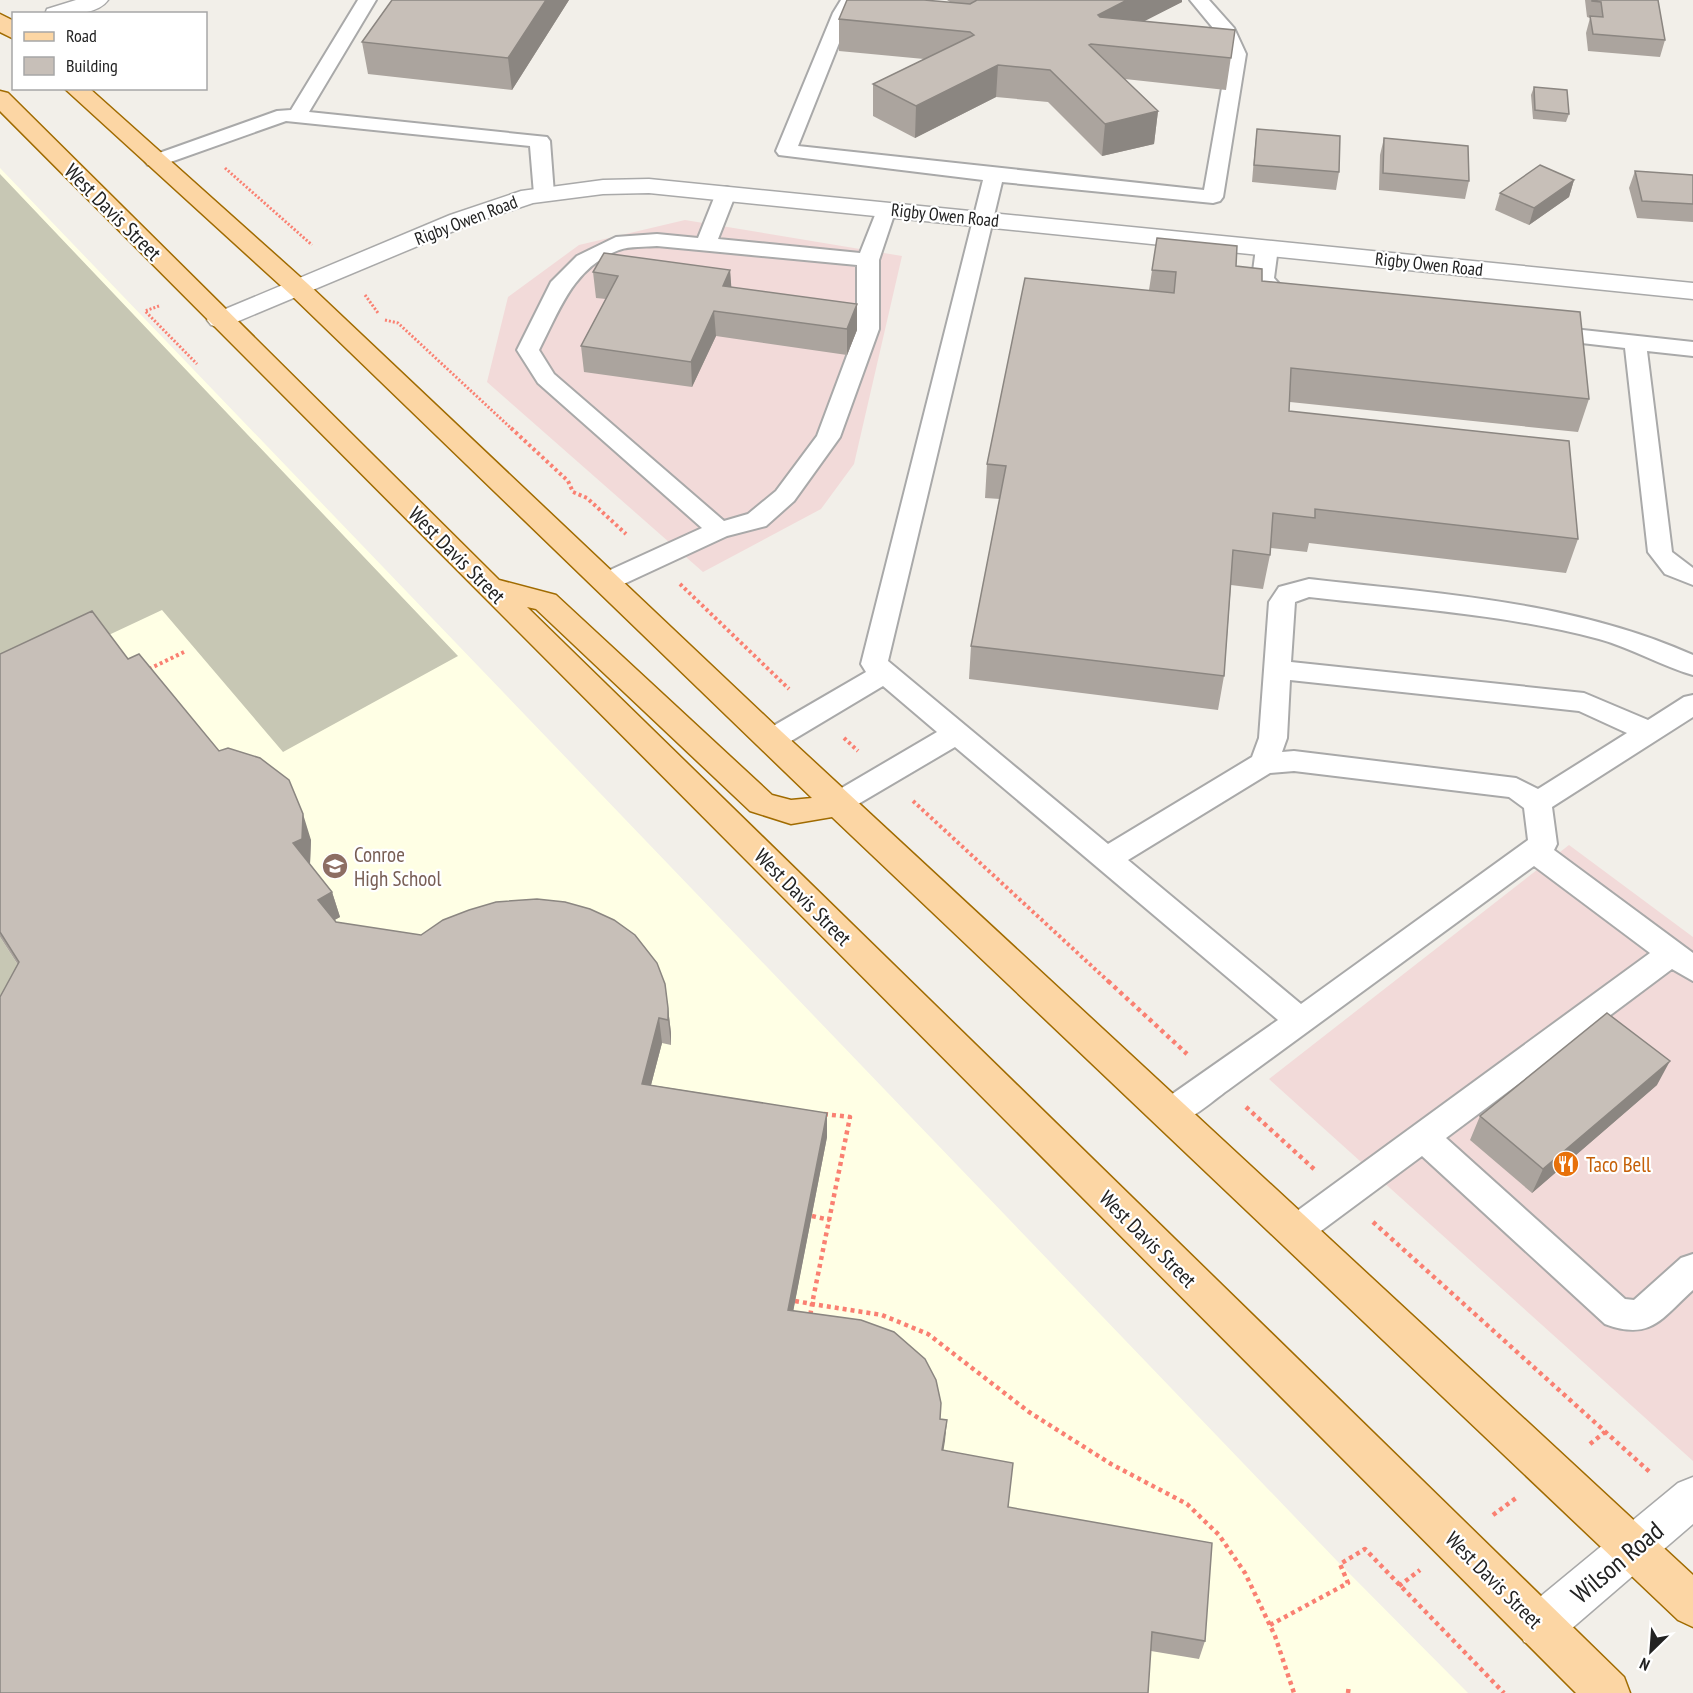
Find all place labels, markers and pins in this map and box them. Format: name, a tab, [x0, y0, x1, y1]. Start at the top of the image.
place label: Conroe High School	[354, 841, 441, 892]
school or university icon: Conroe High School	[320, 851, 350, 881]
restaurant icon: Taco Bell	[1551, 1149, 1581, 1179]
place label: Taco Bell	[1586, 1151, 1651, 1178]

